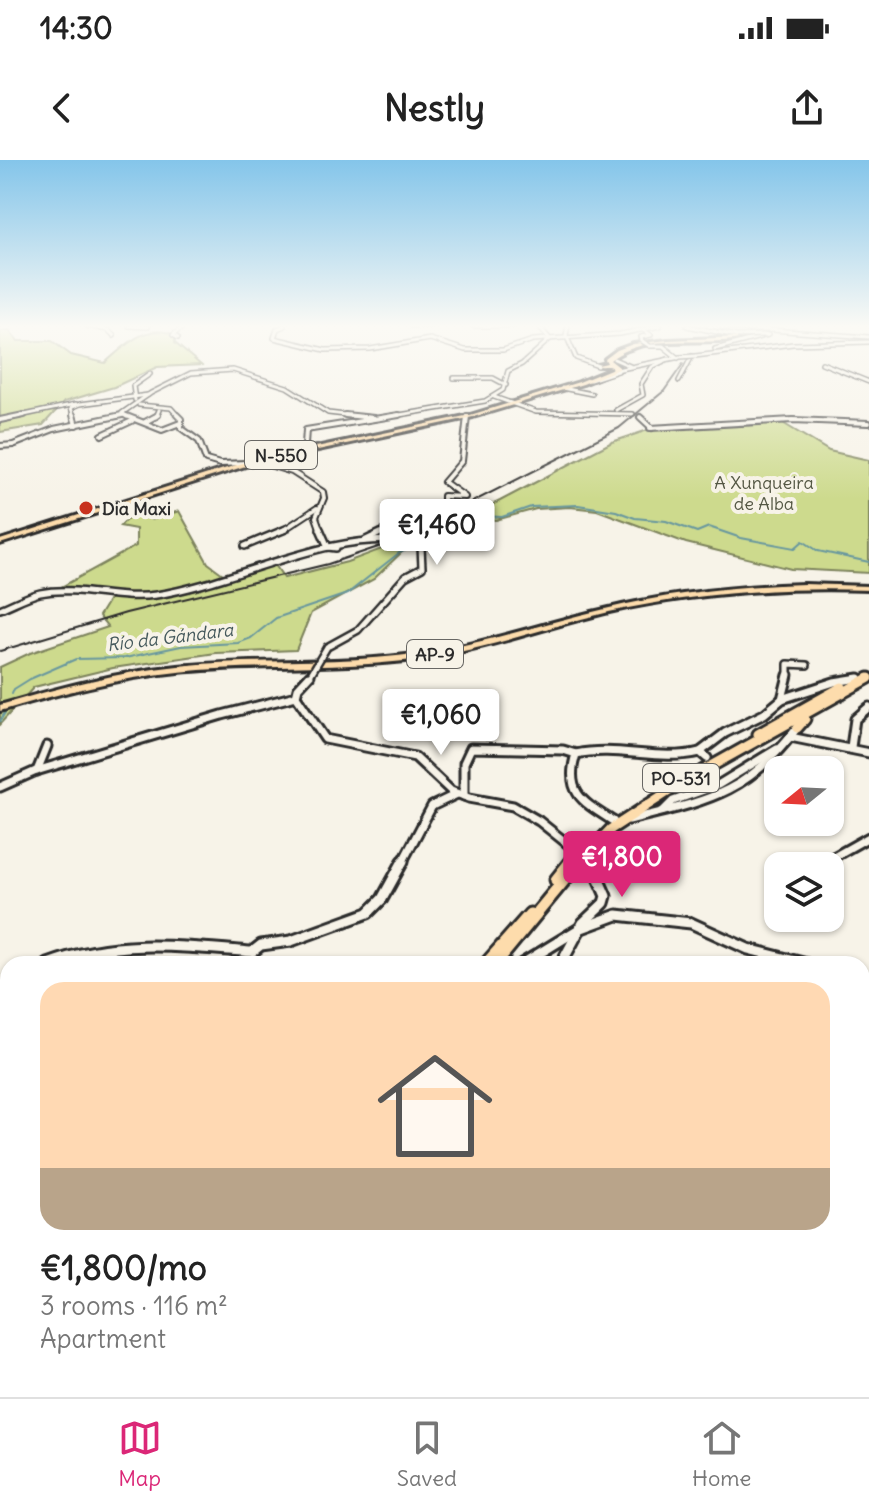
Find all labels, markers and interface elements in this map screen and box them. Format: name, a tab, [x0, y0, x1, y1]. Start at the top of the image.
text: 14:30	[40, 9, 113, 47]
icon: back	[40, 86, 84, 130]
text: Nestly	[384, 86, 485, 131]
icon: share	[785, 86, 829, 130]
road number: N-550	[245, 441, 317, 469]
park label: A Xunqueira de Alba	[714, 471, 814, 515]
place label: Dia Maxi	[102, 497, 171, 520]
marker: Dia Maxi	[77, 499, 95, 517]
pin: €1,460	[372, 499, 502, 567]
text: €1,460	[398, 508, 476, 541]
water label: Río da Gándara	[106, 618, 236, 656]
road number: AP-9	[407, 640, 463, 668]
pin: €1,060	[376, 689, 506, 757]
text: €1,060	[400, 698, 482, 731]
north arrow	[764, 756, 844, 836]
map controls	[764, 756, 844, 932]
road number: PO-531	[643, 764, 719, 792]
pin: €1,800	[557, 831, 687, 899]
text: €1,800	[581, 840, 663, 873]
button: layers	[764, 852, 844, 932]
icon: home	[363, 1034, 507, 1178]
text: €1,800/mo	[40, 1246, 207, 1289]
text: 3 rooms · 116 m²	[40, 1289, 228, 1322]
text: Apartment	[40, 1322, 166, 1355]
tab: Map	[118, 1416, 162, 1492]
tab: Saved	[397, 1416, 457, 1492]
tab: Home	[692, 1416, 751, 1492]

